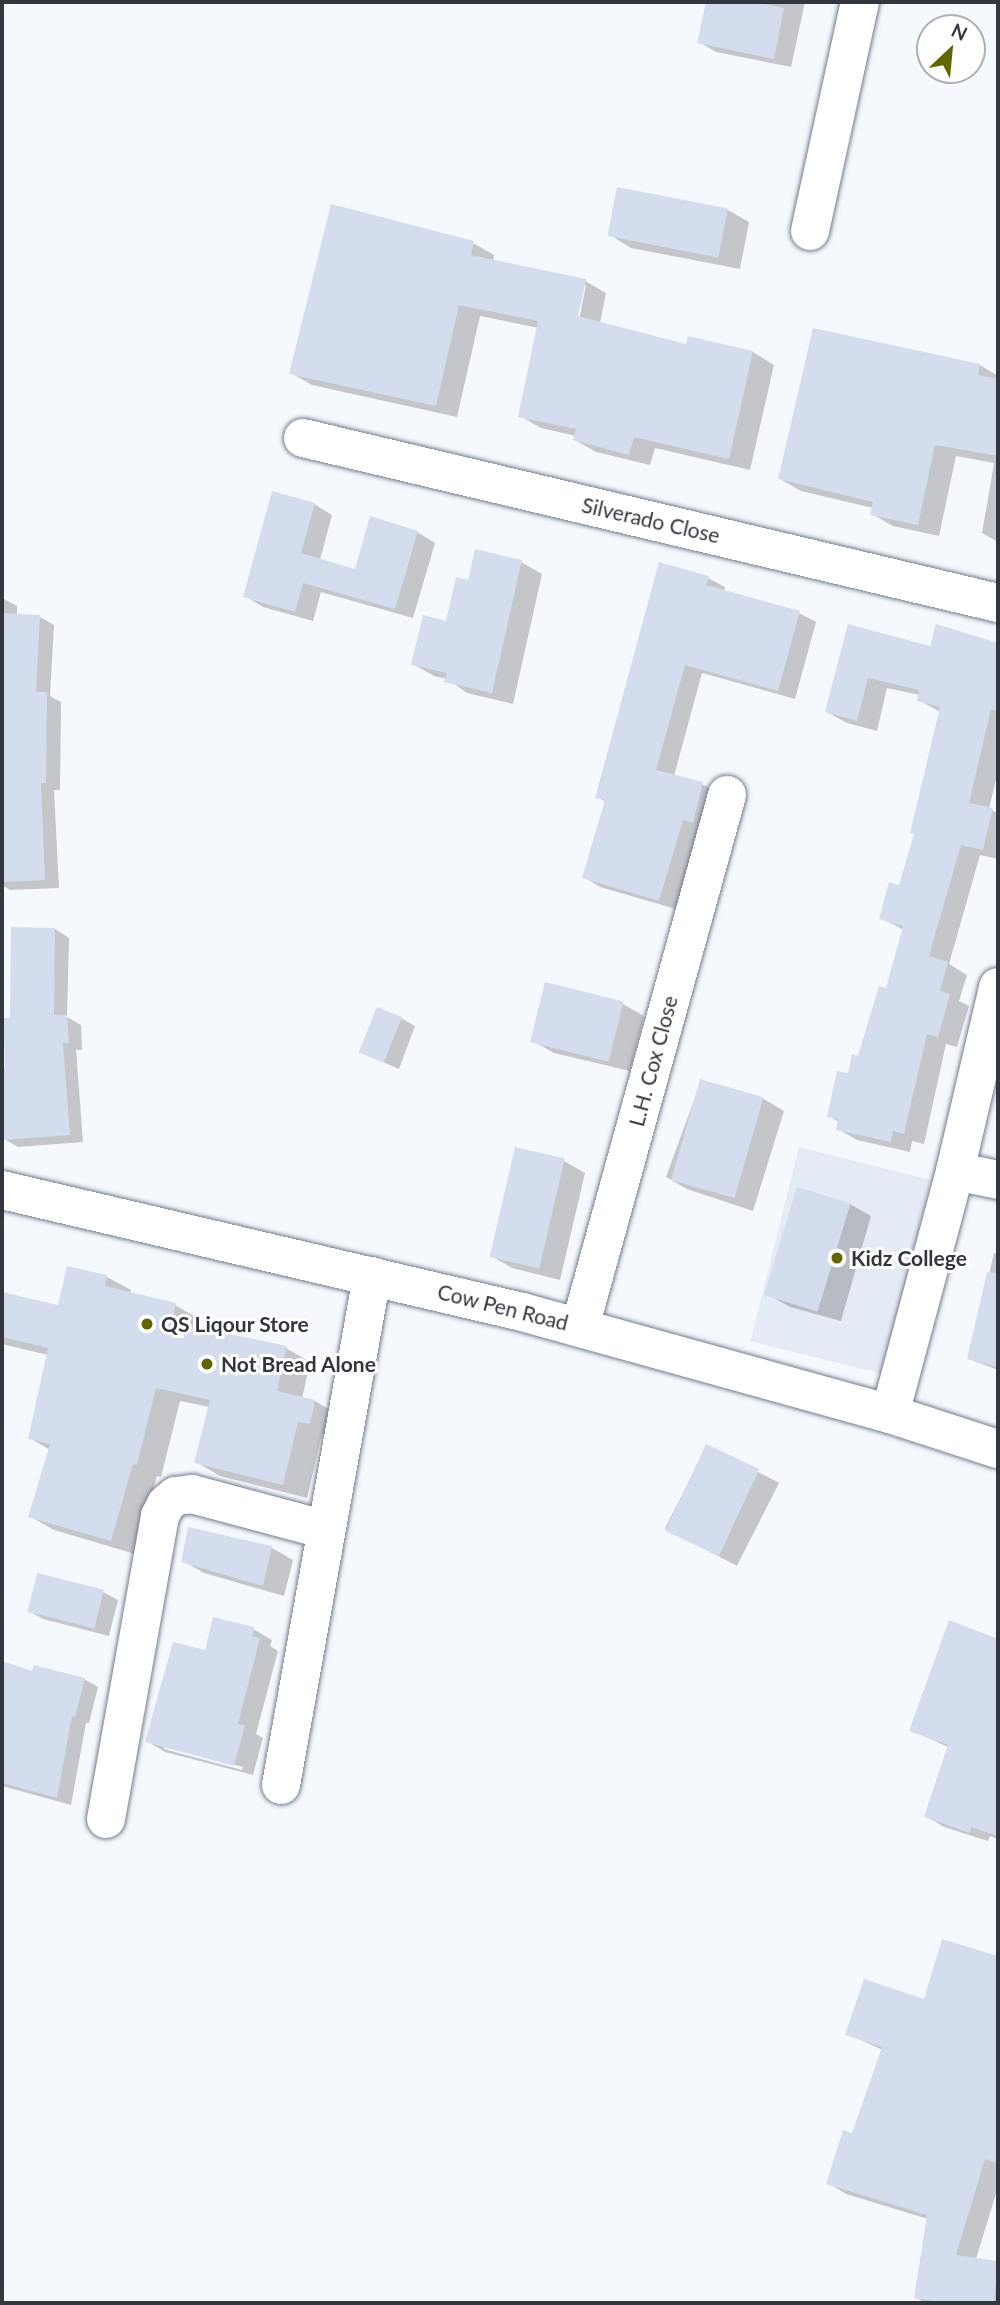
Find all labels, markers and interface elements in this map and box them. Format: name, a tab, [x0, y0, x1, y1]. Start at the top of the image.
north arrow	[916, 14, 986, 84]
text: N	[948, 18, 971, 45]
street label: Silverado Close	[579, 492, 723, 548]
street label: L.H. Cox Close	[623, 993, 683, 1129]
place label: Kidz College	[851, 1245, 967, 1271]
marker: Kidz College	[829, 1250, 845, 1266]
street label: Cow Pen Road	[435, 1279, 571, 1335]
place label: QS Liqour Store	[161, 1311, 309, 1337]
marker: QS Liqour Store	[139, 1316, 155, 1332]
place label: Not Bread Alone	[221, 1351, 377, 1377]
marker: Not Bread Alone	[199, 1356, 215, 1372]

